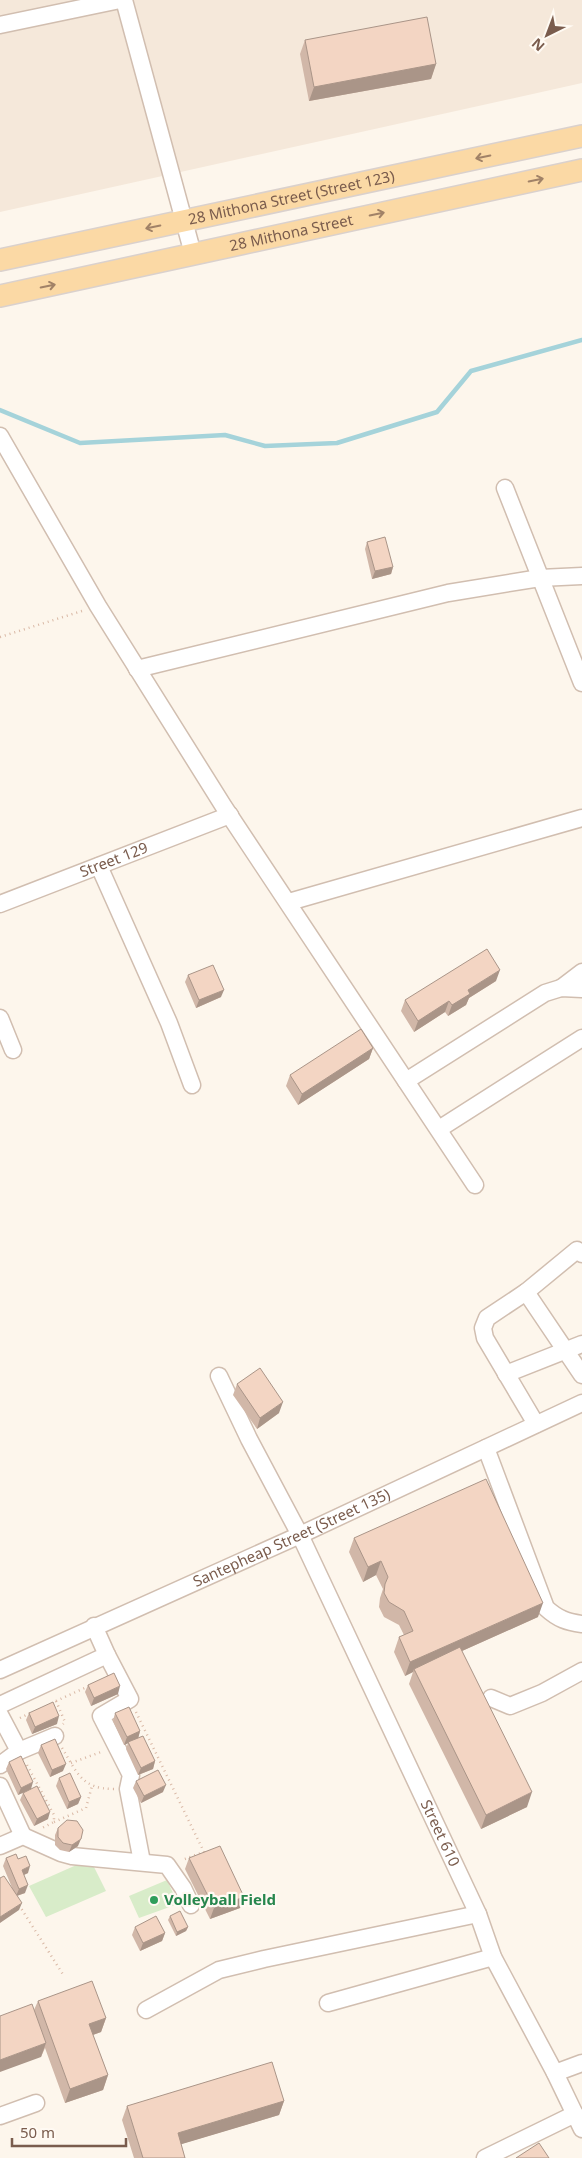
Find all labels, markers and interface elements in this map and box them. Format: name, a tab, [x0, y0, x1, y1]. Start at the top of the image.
north arrow	[522, 10, 572, 60]
text: N	[527, 34, 549, 56]
one-way arrow	[475, 153, 491, 162]
street label: 28 Mithona Street (Street 123)	[186, 165, 396, 229]
one-way arrow	[528, 174, 544, 184]
street label: 28 Mithona Street	[227, 209, 355, 255]
one-way arrow	[369, 209, 385, 218]
one-way arrow	[145, 223, 161, 232]
one-way arrow	[39, 280, 55, 290]
street label: Street 129	[76, 837, 150, 881]
street label: Santepheap Street (Street 135)	[189, 1483, 393, 1591]
street label: Street 610	[417, 1796, 465, 1870]
place label: Volleyball Field	[164, 1889, 276, 1909]
marker: Volleyball Field	[148, 1894, 160, 1906]
scale bar	[12, 2116, 126, 2148]
text: 50 m	[20, 2122, 55, 2142]

